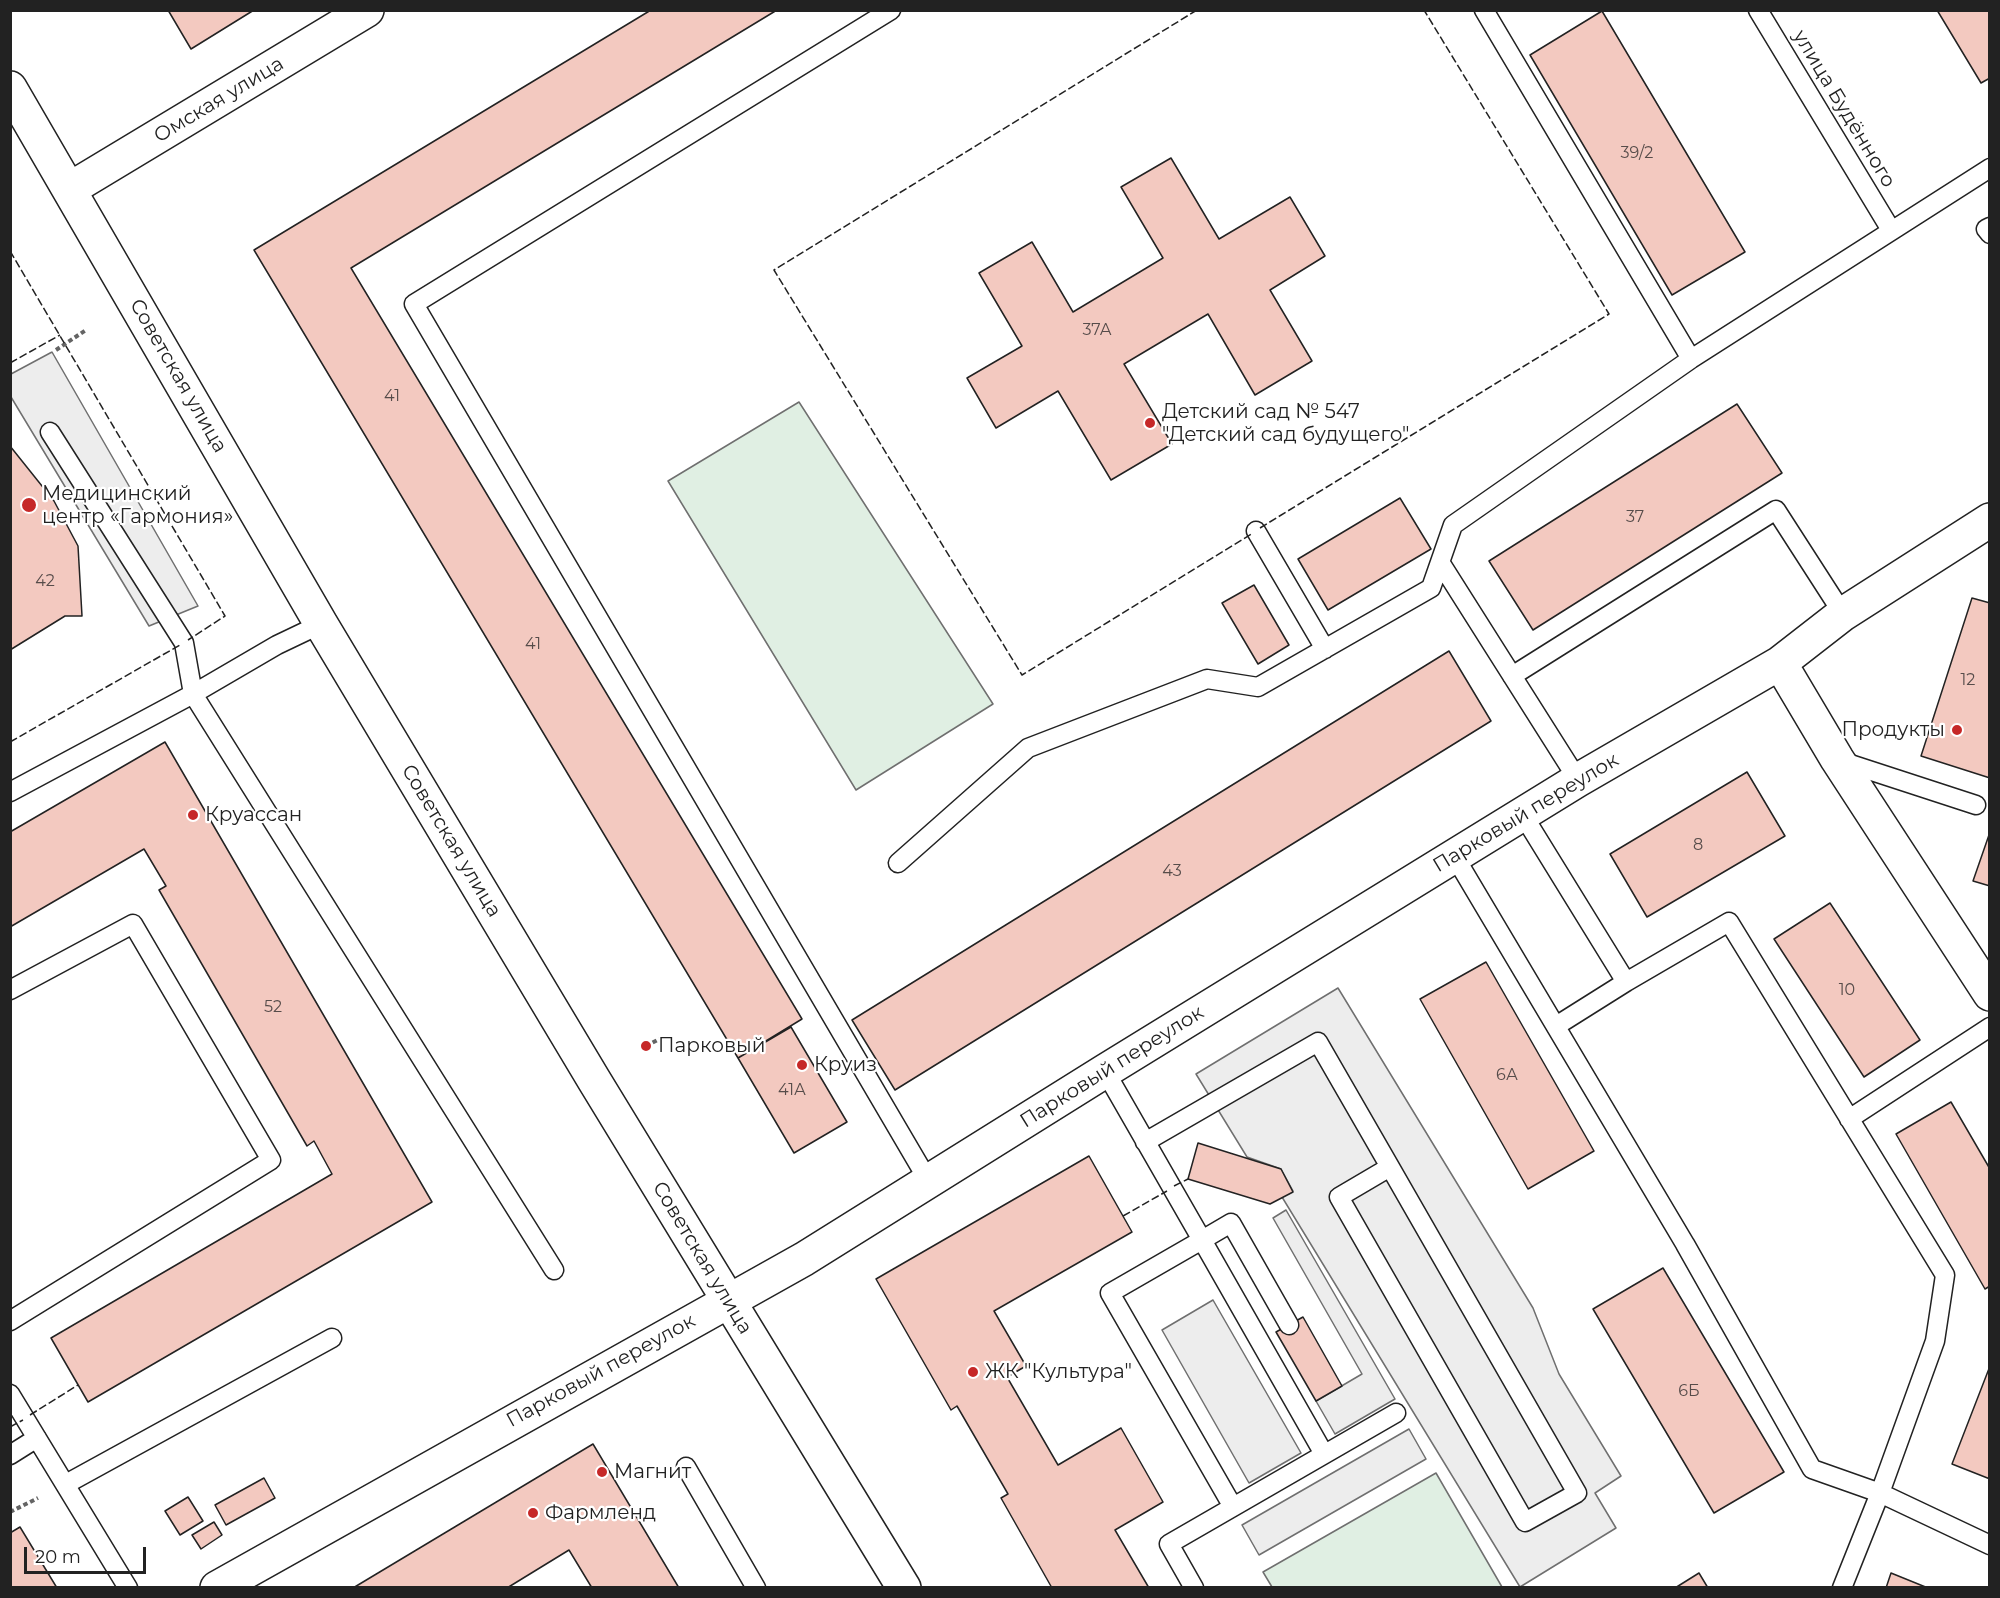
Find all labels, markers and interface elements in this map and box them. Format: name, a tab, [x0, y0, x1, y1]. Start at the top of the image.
street label: улица Будённого	[1788, 26, 1900, 192]
street label: Омская улица	[150, 52, 288, 148]
house number: 39/2	[1621, 143, 1653, 163]
street label: Советская улица	[124, 295, 232, 457]
house number: 37А	[1082, 320, 1112, 340]
house number: 41	[384, 386, 400, 406]
place label: Детский сад № 547 "Детский сад будущего"	[1162, 400, 1410, 447]
marker: Детский сад № 547 "Детский сад будущего"	[1143, 416, 1157, 430]
place label: Медицинский центр «Гармония»	[42, 482, 233, 529]
marker: Медицинский центр «Гармония»	[20, 496, 38, 514]
house number: 37	[1626, 507, 1644, 527]
house number: 42	[35, 571, 55, 591]
house number: 41	[525, 634, 541, 654]
house number: 12	[1961, 670, 1975, 690]
place label: Продукты	[1841, 718, 1945, 742]
marker: Продукты	[1950, 723, 1964, 737]
street label: Парковый переулок	[1429, 748, 1623, 878]
street label: Советская улица	[396, 760, 506, 922]
place label: Круассан	[205, 803, 302, 827]
marker: Круассан	[186, 808, 200, 822]
house number: 8	[1693, 835, 1703, 855]
house number: 43	[1162, 861, 1182, 881]
house number: 10	[1839, 980, 1855, 1000]
house number: 52	[264, 997, 282, 1017]
street label: Парковый переулок	[1016, 1001, 1208, 1133]
place label: Парковый	[658, 1034, 765, 1058]
marker: Парковый	[639, 1039, 653, 1053]
place label: Круиз	[814, 1053, 877, 1077]
marker: Круиз	[795, 1058, 809, 1072]
house number: 6А	[1496, 1065, 1518, 1085]
house number: 41А	[778, 1080, 806, 1100]
street label: Советская улица	[647, 1177, 757, 1339]
street label: Парковый переулок	[502, 1309, 700, 1433]
place label: ЖК "Культура"	[985, 1360, 1132, 1384]
marker: ЖК "Культура"	[966, 1365, 980, 1379]
house number: 6Б	[1678, 1381, 1700, 1401]
place label: Магнит	[614, 1460, 691, 1484]
marker: Магнит	[595, 1465, 609, 1479]
place label: Фармленд	[545, 1501, 656, 1525]
marker: Фармленд	[526, 1506, 540, 1520]
scale bar	[27, 1535, 148, 1573]
text: 20 m	[35, 1546, 81, 1568]

